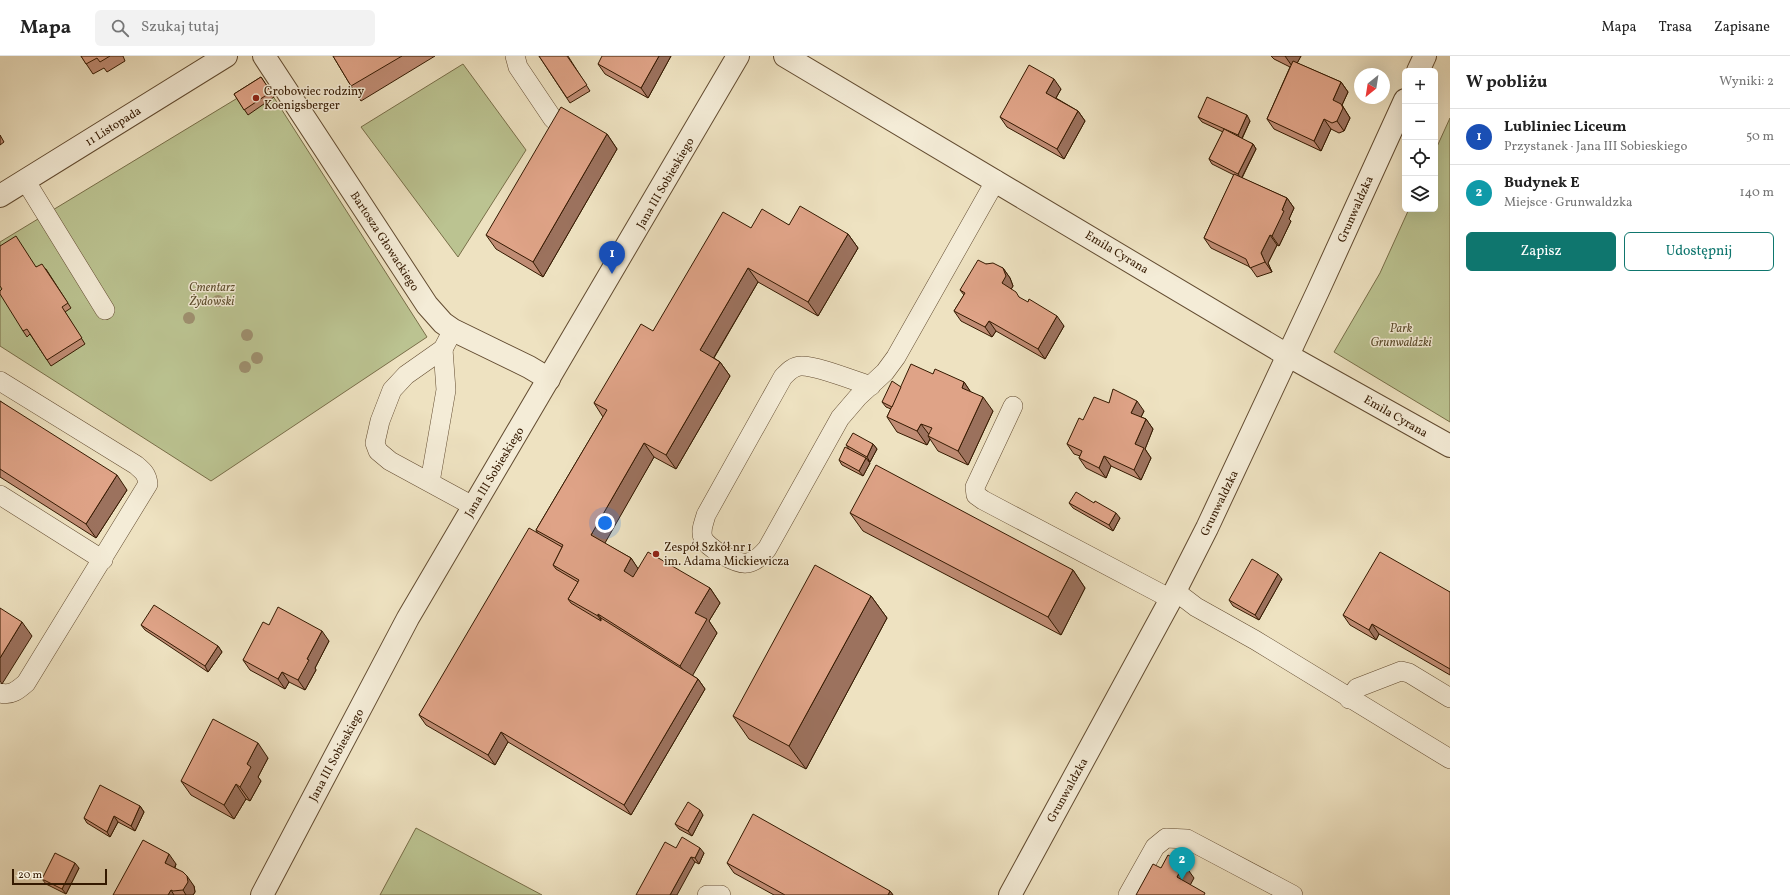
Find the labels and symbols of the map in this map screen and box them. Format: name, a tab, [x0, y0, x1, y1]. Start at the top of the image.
north arrow	[1354, 68, 1390, 104]
place label: Grobowiec rodziny Koenigsberger	[264, 84, 365, 114]
marker: Grobowiec rodziny Koenigsberger	[251, 93, 261, 103]
street label: 11 Listopada	[82, 103, 145, 150]
street label: Jana III Sobieskiego	[633, 135, 699, 232]
street label: Grunwaldzka	[1334, 174, 1378, 245]
street label: Bartosza Głowackiego	[346, 189, 422, 294]
street label: Emila Cyrana	[1082, 228, 1151, 278]
pin: 1	[599, 241, 625, 274]
park label: Cmentarz Żydowski	[189, 280, 235, 310]
park label: Park Grunwaldzki	[1371, 321, 1432, 351]
street label: Emila Cyrana	[1361, 392, 1430, 442]
street label: Jana III Sobieskiego	[462, 424, 528, 521]
street label: Grunwaldzka	[1197, 468, 1243, 539]
your location	[595, 513, 615, 533]
place label: Zespół Szkół nr 1 im. Adama Mickiewicza	[664, 540, 789, 570]
marker: Zespół Szkół nr 1 im. Adama Mickiewicza	[651, 549, 661, 559]
street label: Jana III Sobieskiego	[306, 706, 368, 805]
street label: Grunwaldzka	[1044, 755, 1092, 826]
pin: 2	[1169, 847, 1195, 880]
scale bar	[12, 867, 107, 886]

